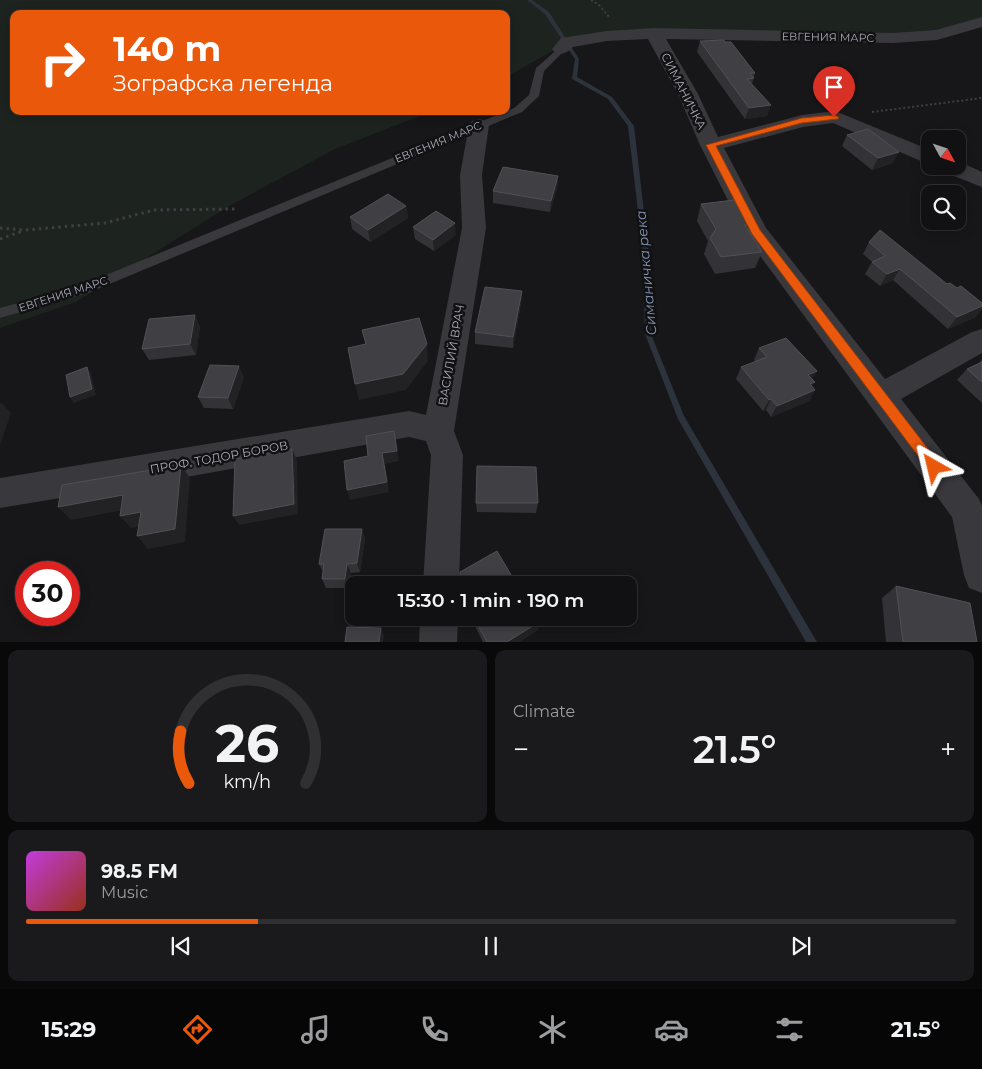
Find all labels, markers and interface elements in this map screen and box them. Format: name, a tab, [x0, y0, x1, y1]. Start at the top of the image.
text: 140 m	[113, 27, 221, 70]
street label: ЕВГЕНИЯ МАРС	[782, 29, 874, 45]
icon: right	[30, 30, 95, 95]
street label: СИМАНИЧКА	[658, 50, 710, 132]
pin	[813, 66, 855, 117]
text: Зографска легенда	[113, 70, 333, 97]
icon: arrive	[820, 73, 848, 101]
street label: ЕВГЕНИЯ МАРС	[393, 118, 484, 166]
north arrow	[921, 130, 966, 175]
map controls	[921, 130, 966, 230]
button: search	[921, 185, 966, 230]
water label: Симаничка река	[632, 210, 660, 336]
street label: ЕВГЕНИЯ МАРС	[17, 273, 109, 315]
street label: ВАСИЛИЙ ВРАЧ	[435, 303, 467, 407]
street label: ПРОФ. ТОДОР БОРОВ	[149, 437, 289, 477]
position arrow	[907, 440, 959, 492]
speed limit sign: 30	[15, 561, 80, 626]
text: 15:30 · 1 min · 190 m	[398, 589, 584, 612]
text: Climate	[513, 702, 575, 721]
text: 26	[216, 712, 279, 775]
text: 21.5°	[693, 726, 776, 773]
text: −	[513, 732, 529, 766]
text: +	[940, 732, 956, 766]
text: km/h	[224, 771, 271, 792]
text: 98.5 FM	[101, 860, 178, 883]
text: Music	[101, 883, 148, 902]
icon: previous	[167, 932, 195, 960]
icon: pause	[477, 932, 505, 960]
icon: next	[787, 932, 815, 960]
icon: directions	[180, 1012, 215, 1047]
icon: music	[298, 1012, 333, 1047]
icon: phone	[417, 1012, 452, 1047]
icon: climate	[535, 1012, 570, 1047]
icon: car	[654, 1012, 689, 1047]
icon: filters	[772, 1012, 807, 1047]
text: 15:29	[42, 1016, 96, 1043]
text: 21.5°	[891, 1016, 940, 1043]

